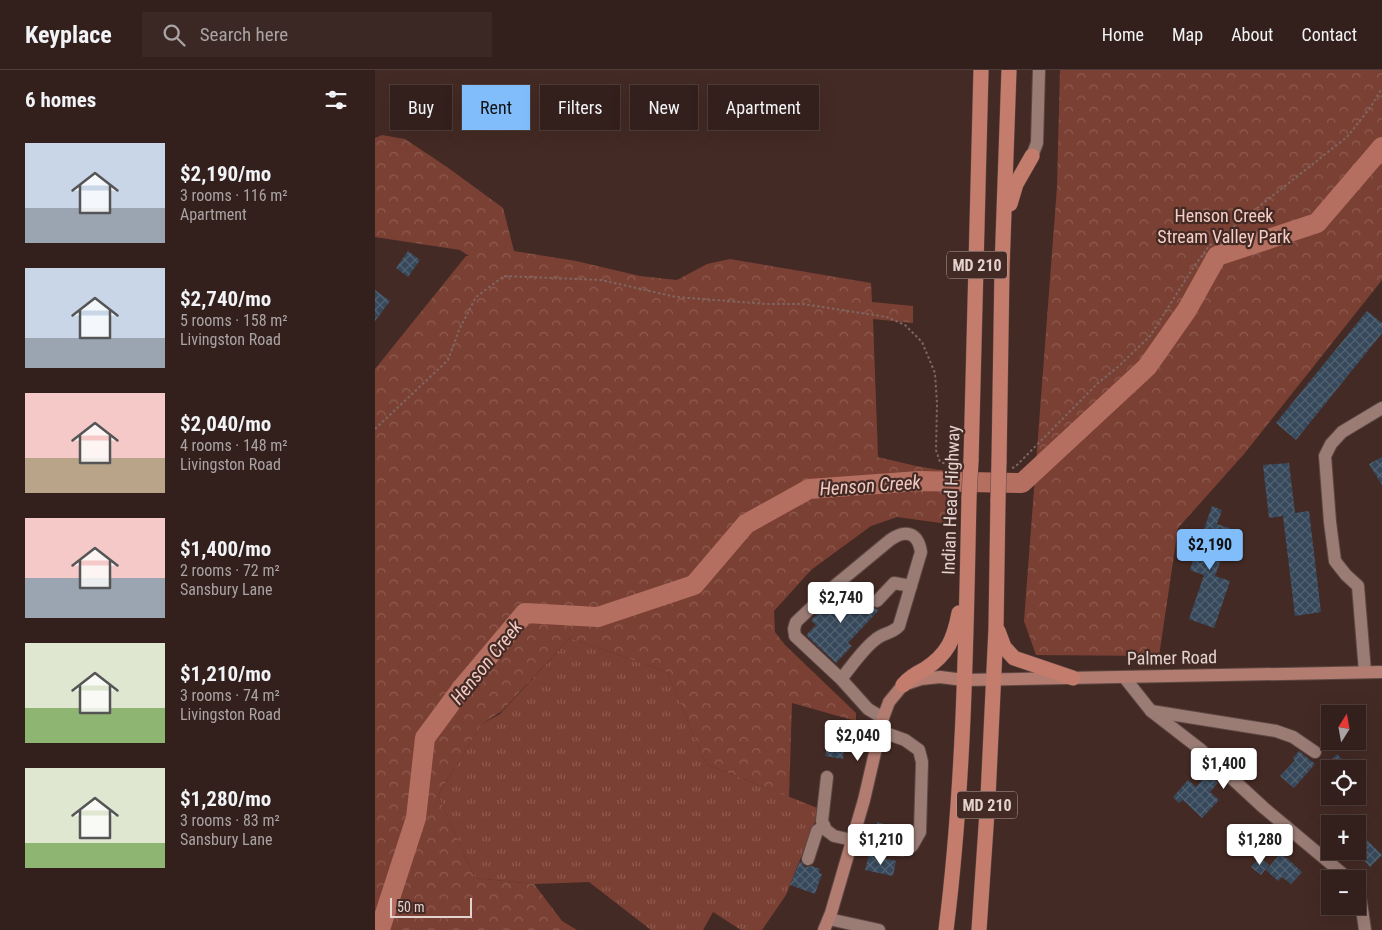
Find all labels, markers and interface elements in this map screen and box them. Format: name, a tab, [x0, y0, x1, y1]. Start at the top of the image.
search box	[142, 12, 492, 57]
text: Keyplace	[25, 21, 112, 49]
icon: search	[160, 21, 188, 49]
text: Search here	[200, 23, 288, 46]
text: Home	[1102, 24, 1144, 45]
text: Map	[1172, 24, 1203, 45]
text: About	[1231, 24, 1273, 45]
text: Contact	[1301, 24, 1357, 45]
chip: Buy	[390, 85, 452, 130]
chip: Rent	[462, 85, 530, 130]
chip: Filters	[540, 85, 620, 130]
chip: New	[630, 85, 698, 130]
chip: Apartment	[708, 85, 819, 130]
icon: filters	[322, 86, 350, 114]
text: 6 homes	[25, 88, 96, 112]
text: $2,190/mo	[180, 162, 271, 186]
icon: home	[65, 163, 125, 223]
text: 3 rooms · 116 m²	[180, 186, 288, 205]
text: Apartment	[180, 205, 247, 224]
park label: Henson Creek Stream Valley Park	[1157, 205, 1291, 247]
road number: MD 210	[947, 252, 1007, 278]
text: $2,740/mo	[180, 287, 271, 311]
icon: home	[65, 288, 125, 348]
text: 5 rooms · 158 m²	[180, 311, 288, 330]
text: Livingston Road	[180, 330, 281, 349]
text: $2,040/mo	[180, 412, 271, 436]
icon: home	[65, 413, 125, 473]
street label: Indian Head Highway	[937, 424, 964, 575]
text: 4 rooms · 148 m²	[180, 436, 288, 455]
text: Livingston Road	[180, 455, 281, 474]
water label: Henson Creek	[819, 470, 922, 501]
pin: $2,190	[1169, 528, 1251, 571]
text: $2,190	[1188, 535, 1232, 554]
text: $1,400/mo	[180, 537, 271, 561]
icon: home	[65, 538, 125, 598]
text: 2 rooms · 72 m²	[180, 561, 280, 580]
text: Sansbury Lane	[180, 580, 273, 599]
pin: $2,740	[800, 582, 882, 624]
text: $2,740	[819, 588, 863, 607]
water label: Henson Creek	[446, 615, 528, 709]
street label: Palmer Road	[1127, 646, 1217, 669]
text: $1,210/mo	[180, 662, 271, 686]
icon: home	[65, 663, 125, 723]
text: 3 rooms · 74 m²	[180, 686, 280, 705]
text: Livingston Road	[180, 705, 281, 724]
north arrow	[1321, 705, 1366, 750]
map controls	[1321, 705, 1366, 915]
pin: $2,040	[817, 720, 899, 762]
text: $2,040	[836, 726, 880, 745]
pin: $1,400	[1183, 748, 1265, 790]
text: $1,400	[1202, 754, 1246, 773]
button: locate	[1321, 760, 1366, 805]
text: $1,280/mo	[180, 787, 271, 811]
icon: home	[65, 788, 125, 848]
road number: MD 210	[957, 792, 1017, 818]
text: 3 rooms · 83 m²	[180, 811, 280, 830]
button: +	[1321, 815, 1366, 860]
pin: $1,210	[840, 824, 922, 866]
pin: $1,280	[1219, 824, 1301, 866]
text: Sansbury Lane	[180, 830, 273, 849]
text: $1,210	[859, 830, 903, 849]
text: $1,280	[1238, 830, 1282, 849]
button: −	[1321, 870, 1366, 915]
scale bar	[390, 895, 473, 918]
text: 50 m	[397, 899, 425, 915]

